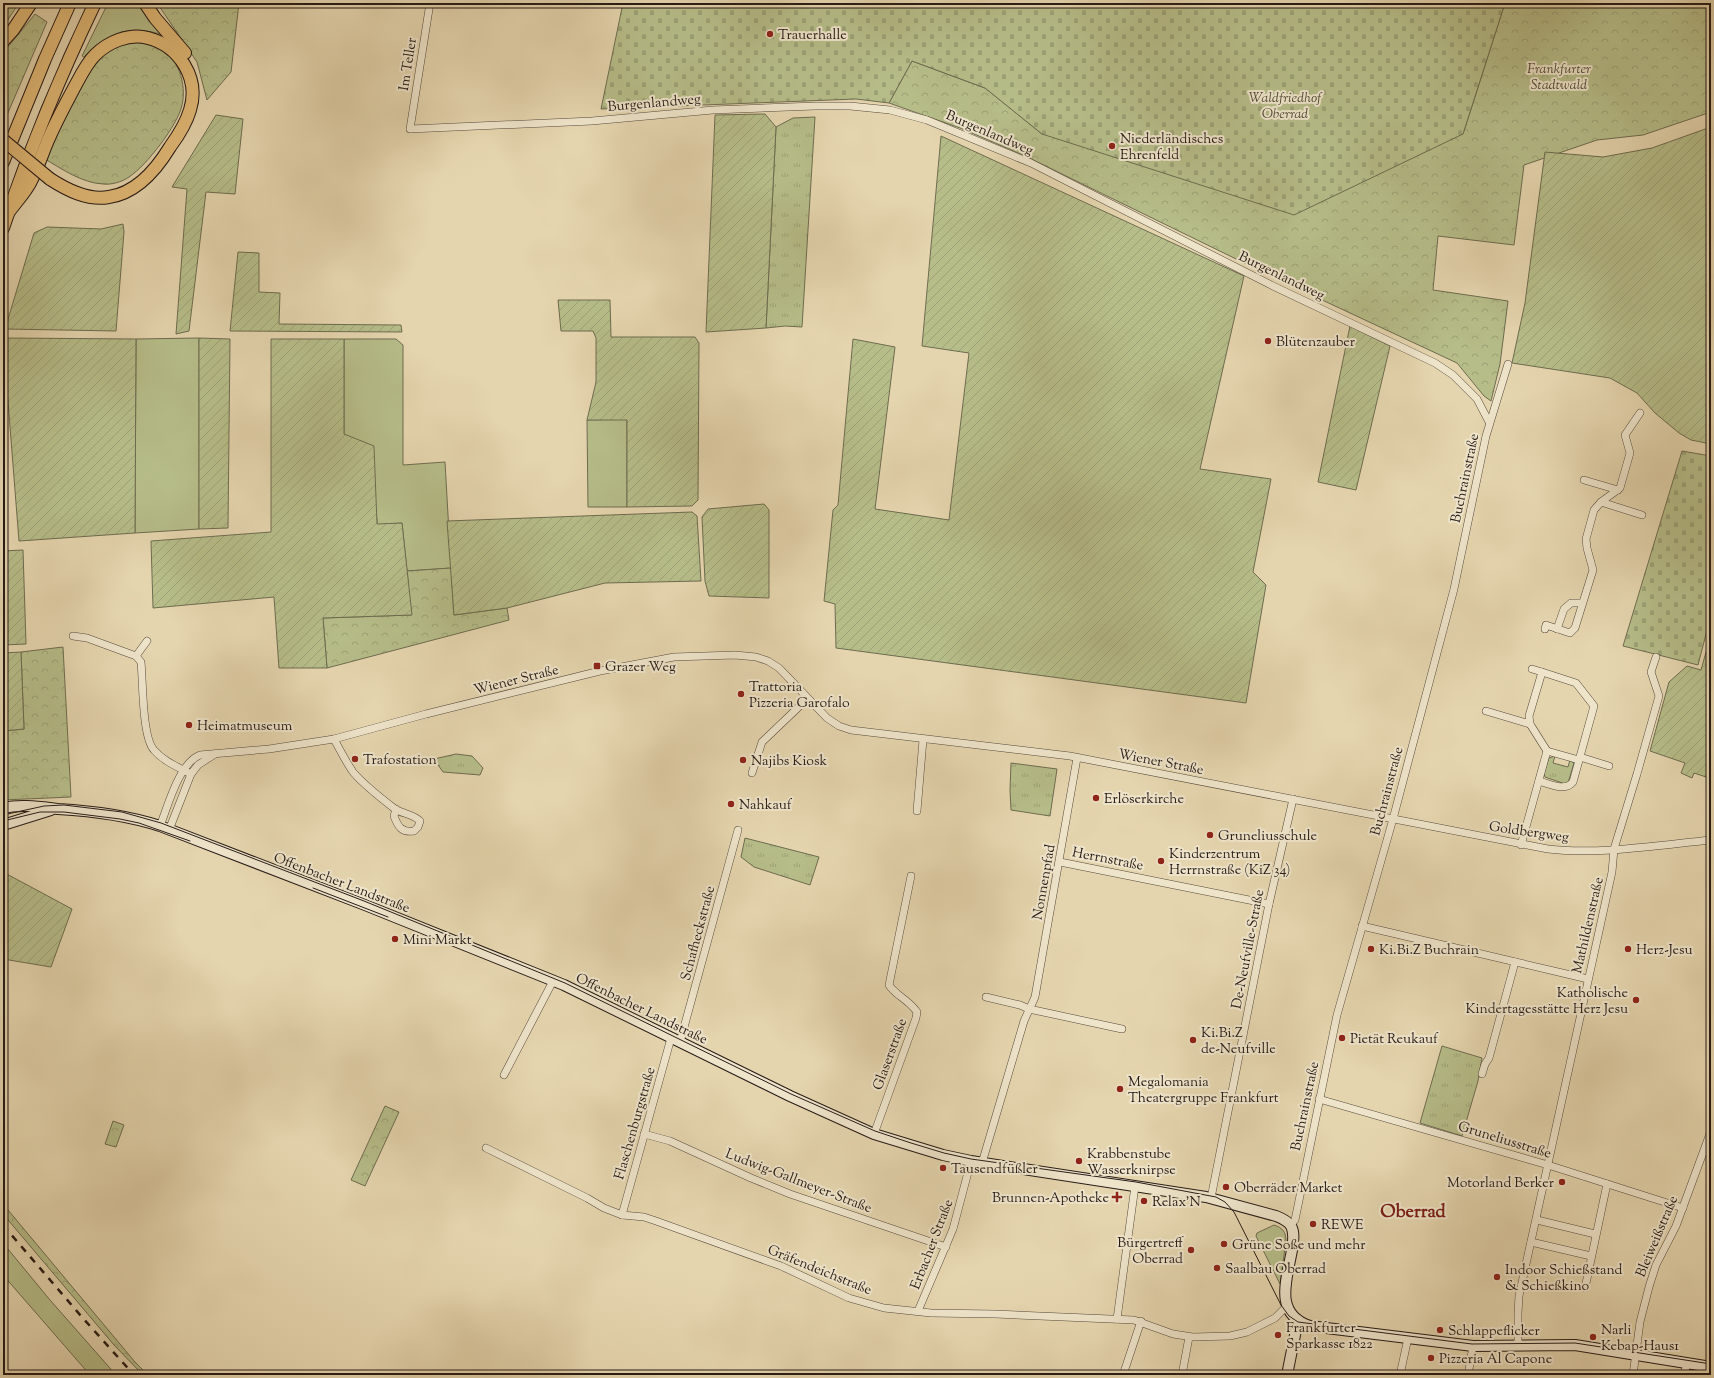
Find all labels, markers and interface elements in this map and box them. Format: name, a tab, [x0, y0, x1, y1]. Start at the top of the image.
place label: Trauerhalle	[778, 26, 847, 46]
marker: Trauerhalle	[765, 29, 775, 39]
street label: Im Teller	[395, 36, 423, 92]
park label: Frankfurter Stadtwald	[1527, 60, 1591, 96]
park label: Waldfriedhof Oberrad	[1249, 89, 1323, 125]
street label: Burgenlandweg	[607, 90, 702, 118]
street label: Burgenlandweg	[942, 106, 1036, 161]
place label: Niederländisches Ehrenfeld	[1120, 130, 1223, 166]
marker: Niederländisches Ehrenfeld	[1107, 141, 1117, 151]
street label: Burgenlandweg	[1235, 247, 1328, 306]
place label: Blütenzauber	[1276, 333, 1356, 353]
marker: Blütenzauber	[1263, 336, 1273, 346]
street label: Buchrainstraße	[1447, 432, 1485, 525]
place label: Grazer Weg	[605, 658, 676, 678]
street label: Wiener Straße	[472, 661, 561, 701]
marker: Grazer Weg	[592, 661, 602, 671]
place label: Trattoria Pizzeria Garofalo	[749, 678, 850, 714]
marker: Trattoria Pizzeria Garofalo	[736, 689, 746, 699]
place label: Heimatmuseum	[197, 717, 293, 737]
marker: Heimatmuseum	[184, 720, 194, 730]
street label: Wiener Straße	[1116, 745, 1205, 781]
street label: Buchrainstraße	[1366, 745, 1409, 838]
place label: Trafostation	[363, 751, 437, 771]
place label: Najibs Kiosk	[751, 752, 827, 772]
marker: Trafostation	[350, 754, 360, 764]
marker: Najibs Kiosk	[738, 755, 748, 765]
place label: Erlöserkirche	[1104, 790, 1184, 810]
marker: Erlöserkirche	[1091, 793, 1101, 803]
place label: Nahkauf	[739, 796, 793, 816]
marker: Nahkauf	[726, 799, 736, 809]
street label: Goldbergweg	[1487, 817, 1570, 849]
place label: Gruneliusschule	[1218, 827, 1317, 847]
marker: Gruneliusschule	[1205, 830, 1215, 840]
street label: Nonnenpfad	[1028, 843, 1061, 922]
street label: Herrnstraße	[1070, 843, 1145, 877]
place label: Kinderzentrum Herrnstraße (KiZ 34)	[1169, 845, 1290, 881]
street label: Offenbacher Landstraße	[270, 849, 412, 919]
marker: Kinderzentrum Herrnstraße (KiZ 34)	[1156, 856, 1166, 866]
street label: Mathildenstraße	[1568, 875, 1610, 976]
street label: Schafheckstraße	[677, 884, 721, 983]
street label: De-Neufville-Straße	[1228, 888, 1270, 1011]
place label: Mini Markt	[403, 931, 472, 951]
marker: Mini Markt	[390, 934, 400, 944]
place label: Ki.Bi.Z Buchrain	[1379, 941, 1479, 961]
place label: Herz-Jesu	[1636, 941, 1693, 961]
marker: Ki.Bi.Z Buchrain	[1366, 944, 1376, 954]
marker: Herz-Jesu	[1623, 944, 1633, 954]
street label: Offenbacher Landstraße	[572, 969, 711, 1050]
place label: Katholische Kindertagesstätte Herz Jesu	[1465, 984, 1628, 1020]
marker: Katholische Kindertagesstätte Herz Jesu	[1631, 995, 1641, 1005]
street label: Glaserstraße	[869, 1016, 913, 1093]
place label: Ki.Bi.Z de-Neufville	[1201, 1024, 1276, 1060]
place label: Pietät Reukauf	[1350, 1030, 1439, 1050]
marker: Pietät Reukauf	[1337, 1033, 1347, 1043]
marker: Ki.Bi.Z de-Neufville	[1188, 1035, 1198, 1045]
street label: Buchrainstraße	[1287, 1060, 1325, 1153]
street label: Flaschenburgstraße	[610, 1065, 662, 1182]
place label: Megalomania Theatergruppe Frankfurt	[1128, 1073, 1279, 1109]
marker: Megalomania Theatergruppe Frankfurt	[1115, 1084, 1125, 1094]
street label: Gruneliusstraße	[1455, 1117, 1554, 1165]
street label: Ludwig-Gallmeyer-Straße	[722, 1145, 875, 1219]
place label: Krabbenstube Wasserknirpse	[1087, 1145, 1176, 1181]
marker: Krabbenstube Wasserknirpse	[1074, 1156, 1084, 1166]
place label: Tausendfüßler	[951, 1160, 1039, 1180]
marker: Tausendfüßler	[938, 1163, 948, 1173]
place label: Motorland Berker	[1447, 1174, 1555, 1194]
marker: Motorland Berker	[1557, 1177, 1567, 1187]
place label: Oberräder Market	[1234, 1179, 1343, 1199]
marker: Oberräder Market	[1221, 1182, 1231, 1192]
place label: Brunnen-Apotheke	[992, 1189, 1109, 1209]
marker: Brunnen-Apotheke	[1112, 1192, 1122, 1202]
place label: Relax'N	[1152, 1193, 1201, 1213]
street label: Bleiweißstraße	[1632, 1193, 1684, 1281]
marker: Relax'N	[1139, 1196, 1149, 1206]
street label: Erbacher Straße	[906, 1197, 959, 1293]
district label: Oberrad	[1380, 1200, 1446, 1226]
place label: REWE	[1321, 1216, 1364, 1236]
marker: REWE	[1308, 1219, 1318, 1229]
place label: Bürgertreff Oberrad	[1117, 1234, 1184, 1270]
place label: Grüne Soße und mehr	[1232, 1236, 1366, 1256]
marker: Grüne Soße und mehr	[1219, 1239, 1229, 1249]
street label: Gräfendeichstraße	[764, 1241, 874, 1301]
marker: Bürgertreff Oberrad	[1186, 1245, 1196, 1255]
place label: Saalbau Oberrad	[1225, 1260, 1326, 1280]
place label: Indoor Schießstand & Schießkino	[1505, 1261, 1623, 1297]
marker: Saalbau Oberrad	[1212, 1263, 1222, 1273]
marker: Indoor Schießstand & Schießkino	[1492, 1272, 1502, 1282]
place label: Frankfurter Sparkasse 1822	[1286, 1319, 1373, 1355]
place label: Narli Kebap-Haus1	[1601, 1321, 1679, 1357]
place label: Schlappeflicker	[1448, 1322, 1541, 1342]
marker: Schlappeflicker	[1435, 1325, 1445, 1335]
marker: Frankfurter Sparkasse 1822	[1273, 1330, 1283, 1340]
marker: Narli Kebap-Haus1	[1588, 1332, 1598, 1342]
place label: Pizzeria Al Capone	[1439, 1350, 1552, 1370]
marker: Pizzeria Al Capone	[1426, 1353, 1436, 1363]

